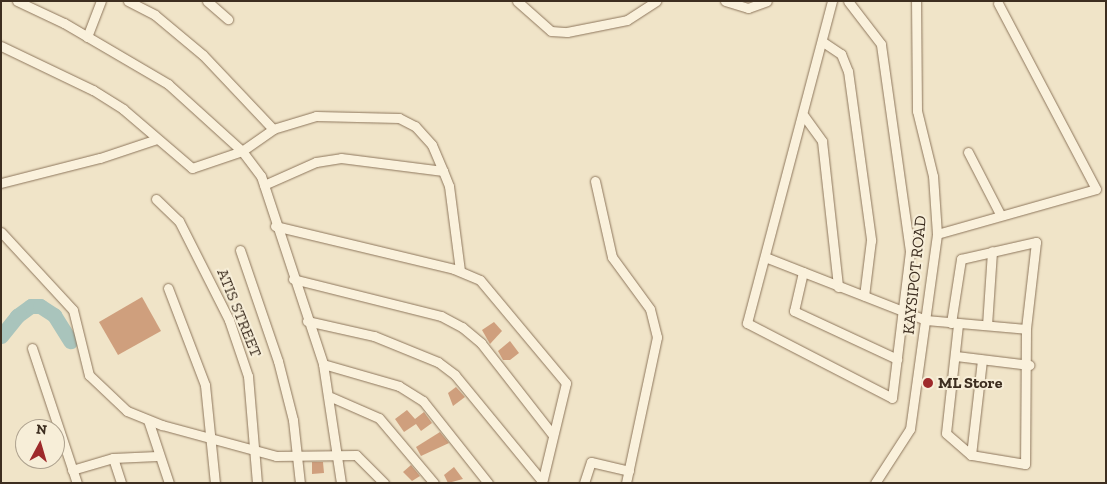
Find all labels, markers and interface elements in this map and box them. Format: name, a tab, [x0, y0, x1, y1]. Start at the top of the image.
street label: KAYSIPOT ROAD	[899, 214, 931, 336]
street label: ATIS STREET	[213, 266, 265, 360]
place label: ML Store	[938, 373, 1003, 393]
marker: ML Store	[922, 377, 934, 389]
north arrow	[15, 419, 65, 469]
text: N	[35, 421, 48, 439]

